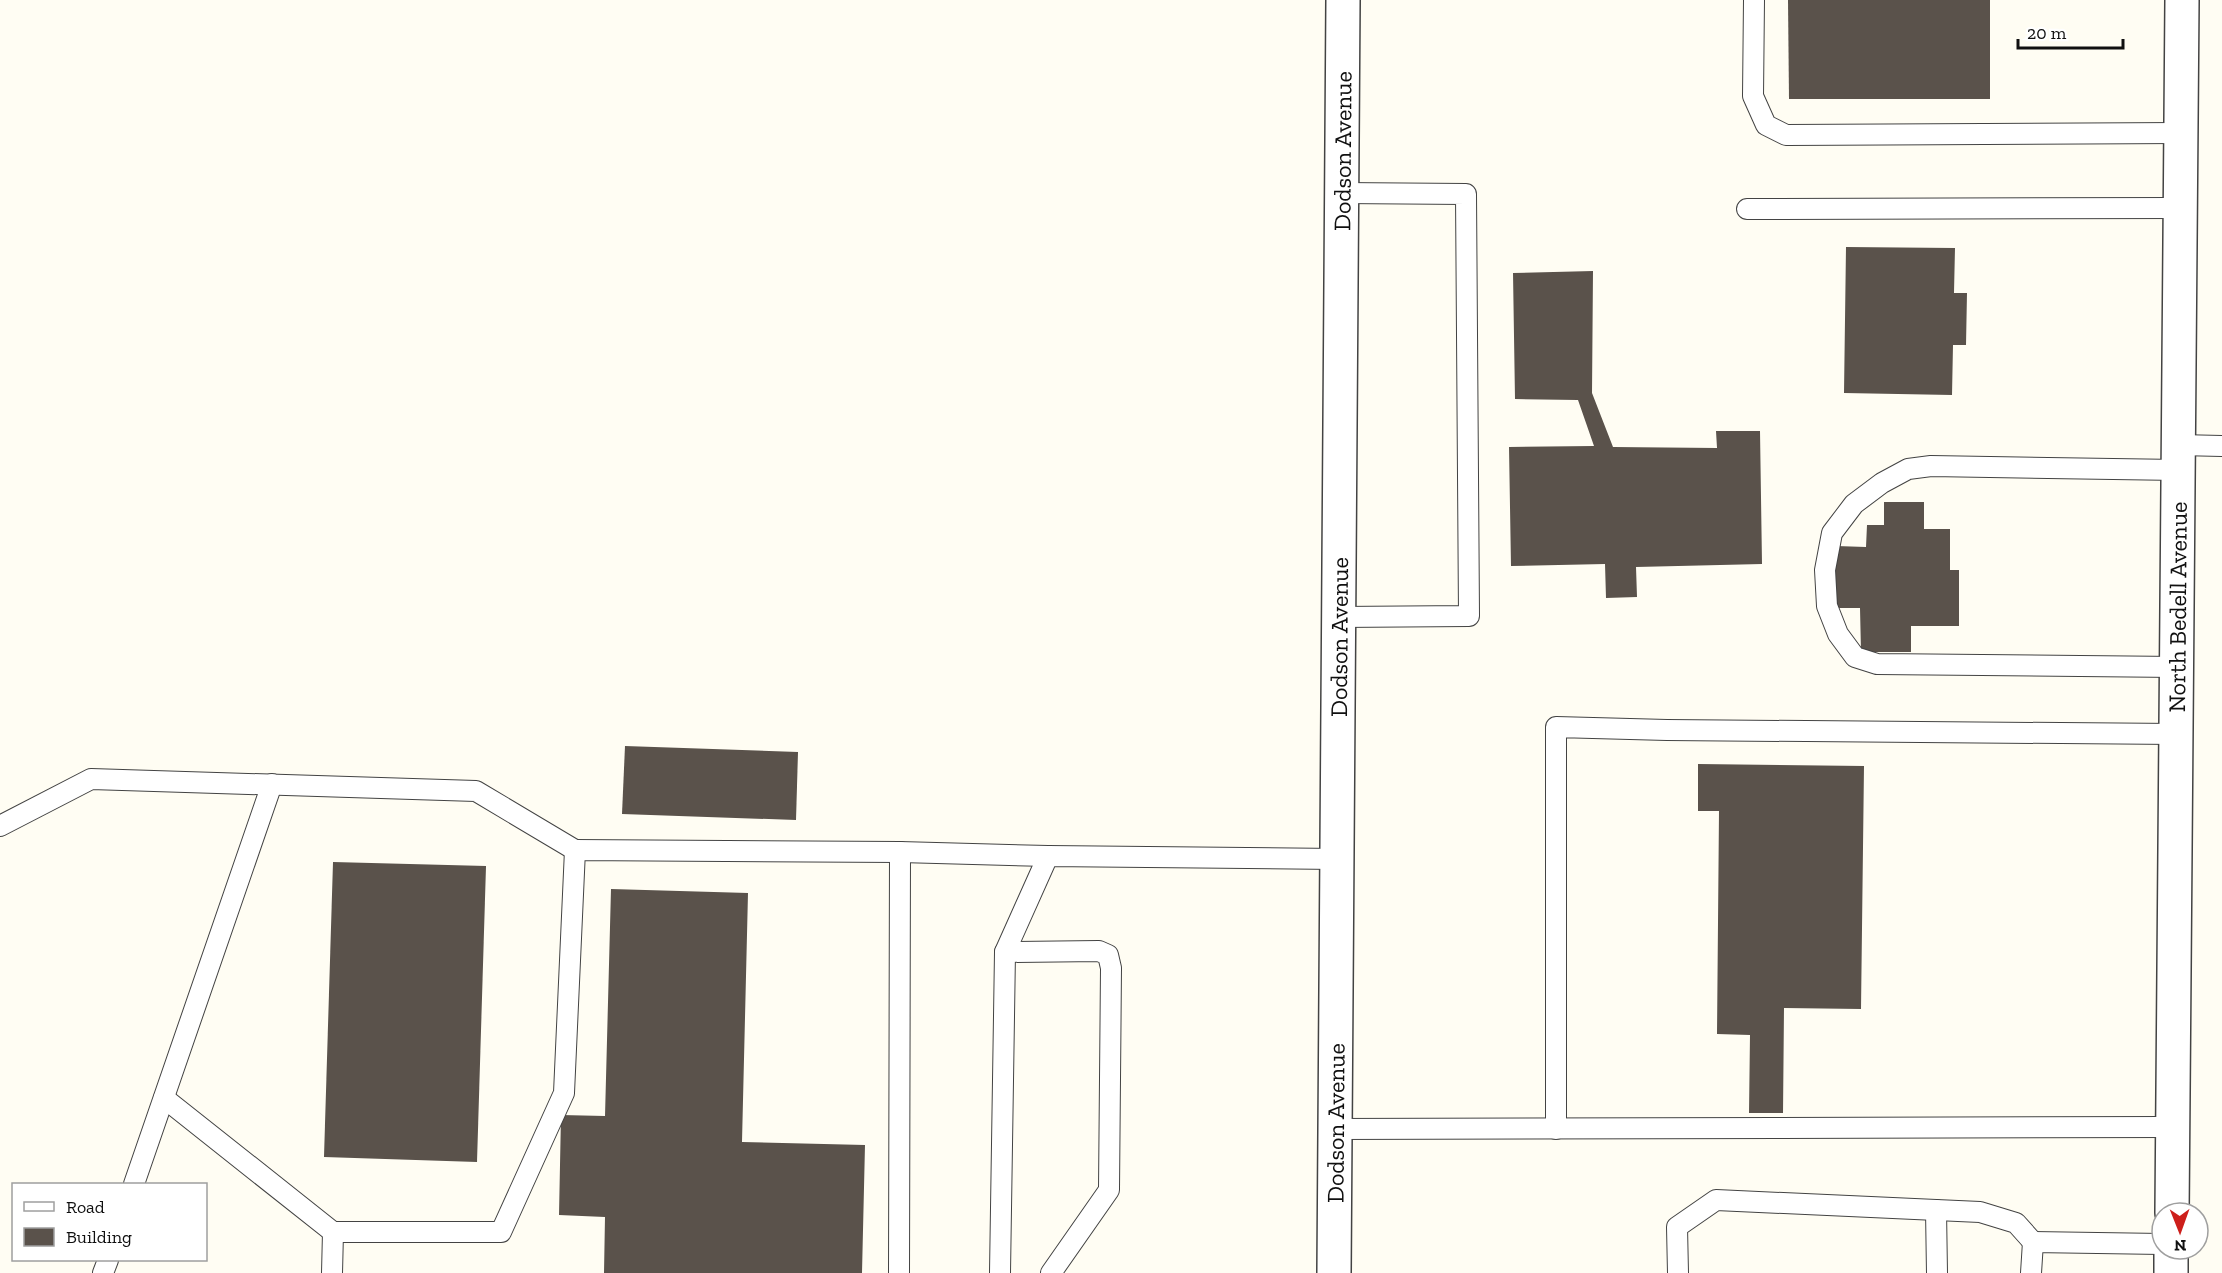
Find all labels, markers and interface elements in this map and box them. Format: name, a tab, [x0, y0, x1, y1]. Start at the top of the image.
scale bar	[2018, 12, 2123, 50]
text: 20 m	[2027, 22, 2067, 44]
street label: Dodson Avenue	[1327, 71, 1357, 231]
street label: North Bedell Avenue	[2162, 501, 2192, 713]
street label: Dodson Avenue	[1323, 557, 1354, 717]
street label: Dodson Avenue	[1320, 1043, 1350, 1203]
legend	[12, 1183, 207, 1261]
text: Road	[66, 1196, 105, 1218]
north arrow	[2150, 1201, 2210, 1261]
text: Building	[66, 1226, 132, 1248]
text: N	[2174, 1236, 2187, 1255]

